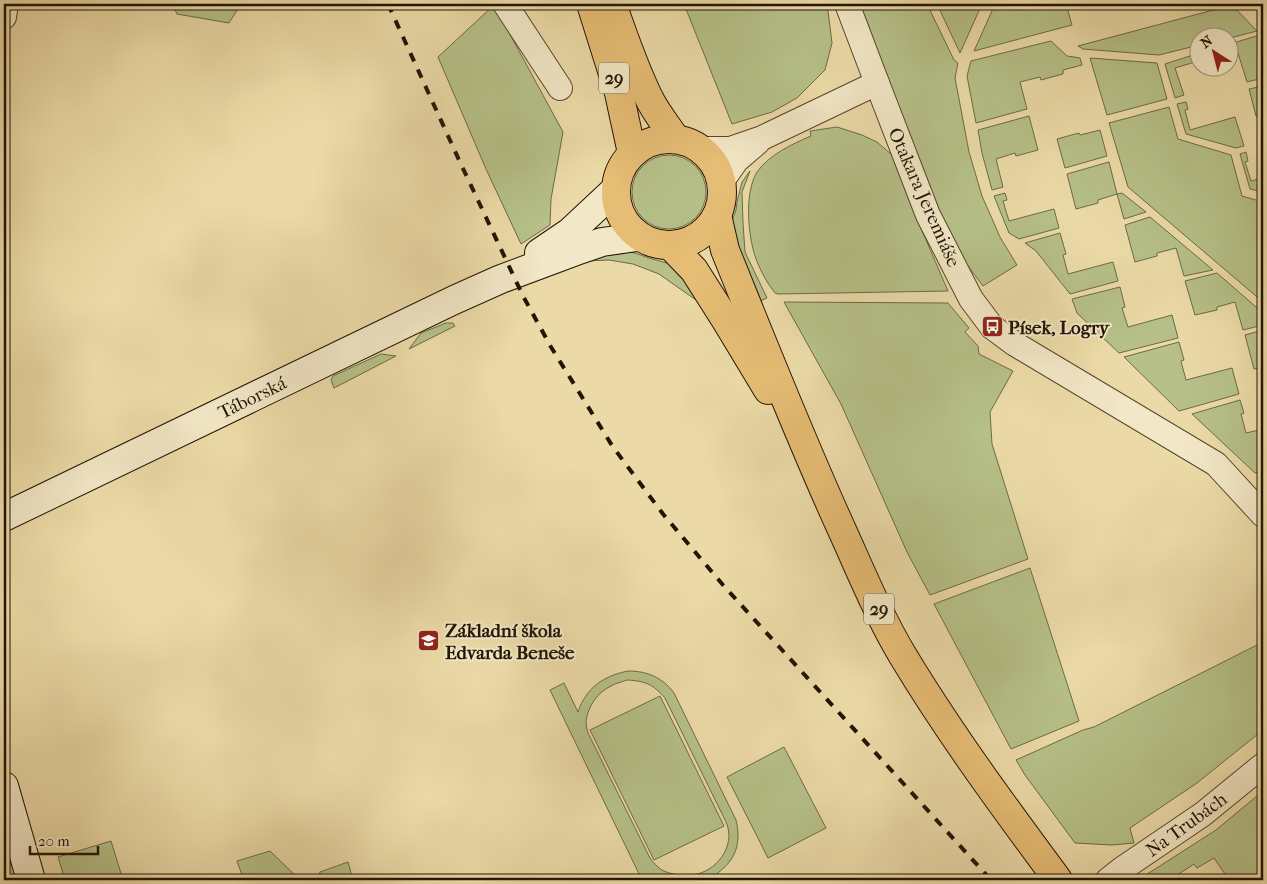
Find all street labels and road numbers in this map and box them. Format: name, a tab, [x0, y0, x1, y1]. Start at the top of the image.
road number: 29	[599, 62, 629, 94]
street label: Otakara Jeremiáše	[883, 124, 965, 270]
street label: Táborská	[215, 372, 290, 424]
road number: 29	[864, 594, 894, 624]
street label: Na Trubách	[1142, 788, 1232, 862]

